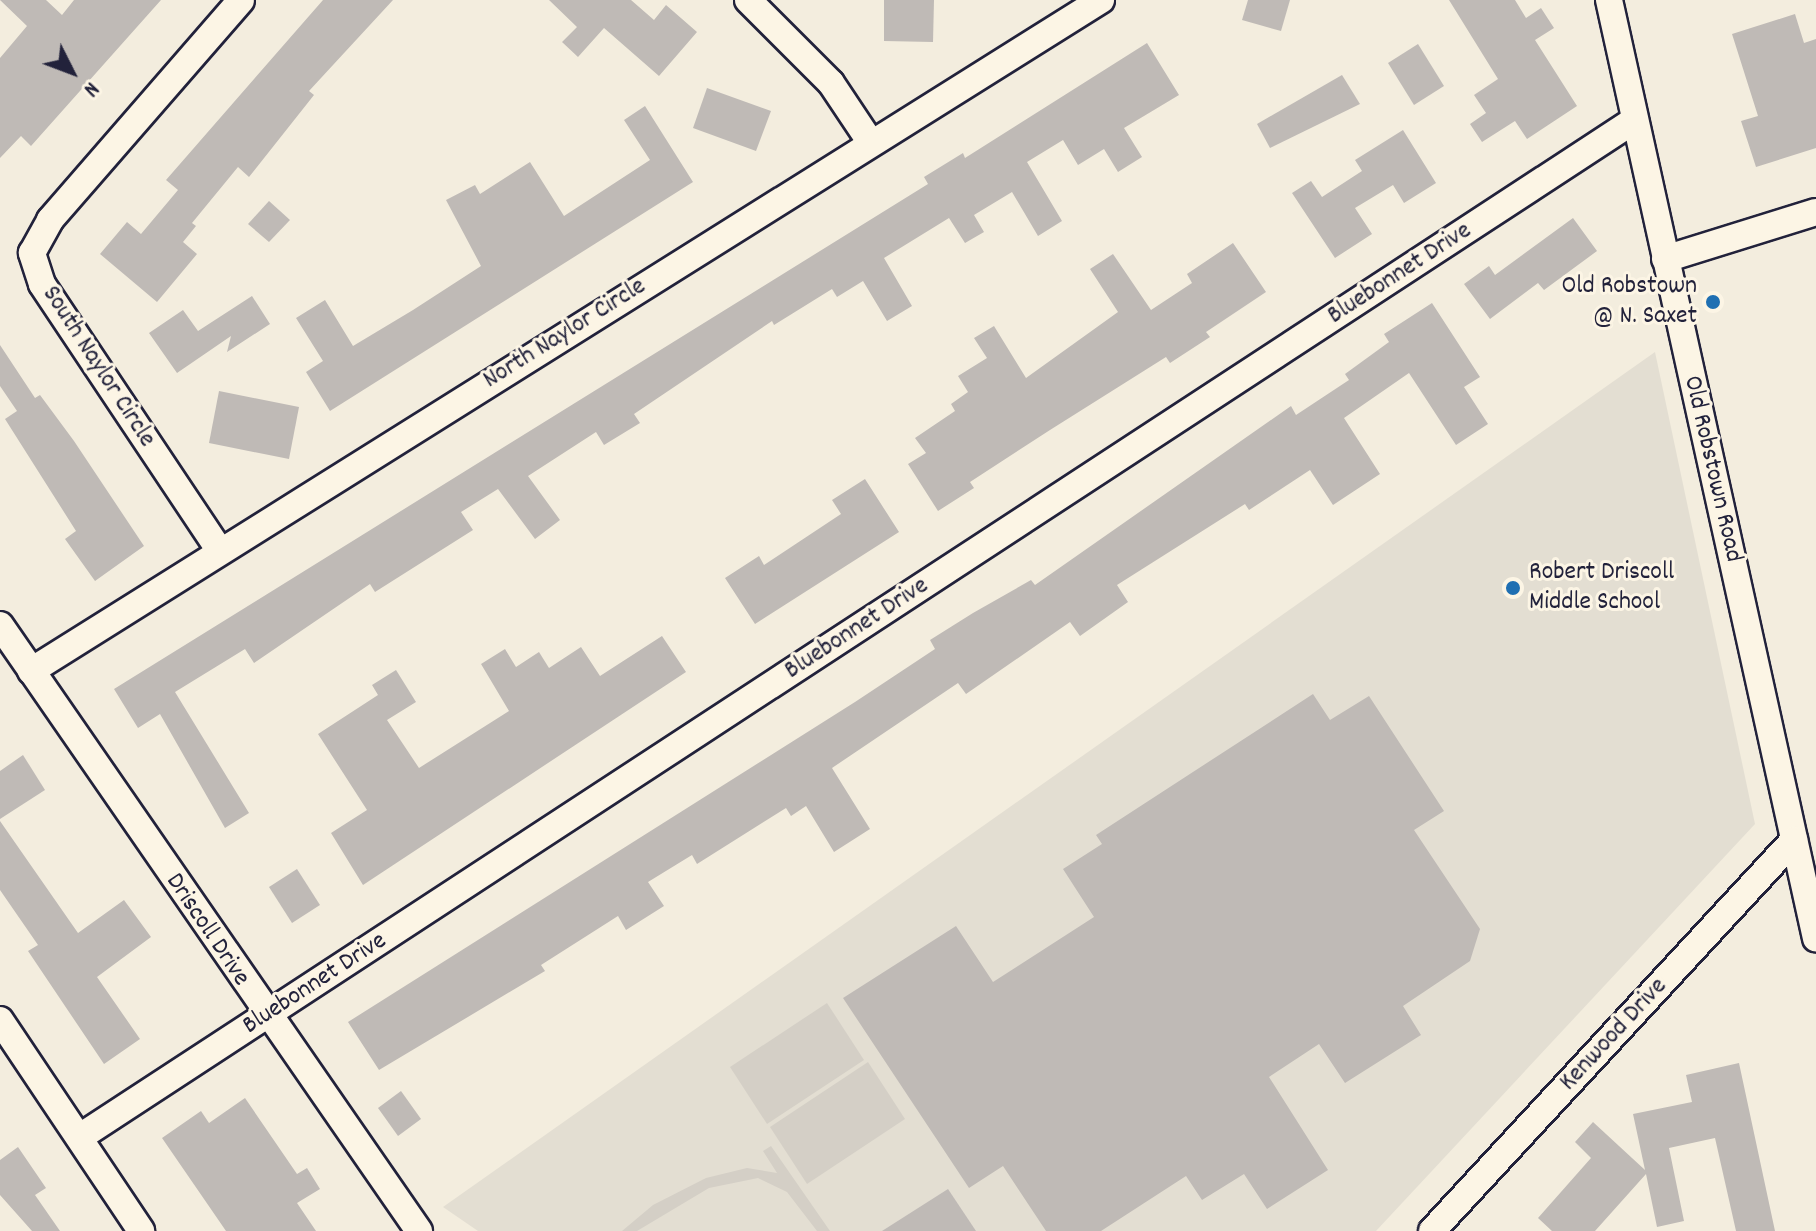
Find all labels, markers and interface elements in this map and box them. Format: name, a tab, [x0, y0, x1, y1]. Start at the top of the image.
north arrow	[32, 32, 112, 112]
text: N	[75, 74, 105, 103]
street label: Bluebonnet Drive	[1322, 216, 1478, 332]
place label: Old Robstown @ N. Saxet	[1561, 271, 1697, 332]
street label: North Naylor Circle	[478, 272, 652, 396]
street label: South Naylor Circle	[34, 281, 162, 453]
marker: Old Robstown @ N. Saxet	[1704, 293, 1722, 311]
street label: Old Robstown Road	[1675, 373, 1749, 565]
place label: Robert Driscoll Middle School	[1529, 557, 1674, 618]
street label: Bluebonnet Drive	[779, 571, 935, 687]
marker: Robert Driscoll Middle School	[1504, 579, 1522, 597]
street label: Driscoll Drive	[158, 868, 256, 992]
street label: Bluebonnet Drive	[237, 926, 393, 1042]
street label: Kenwood Drive	[1554, 972, 1674, 1098]

